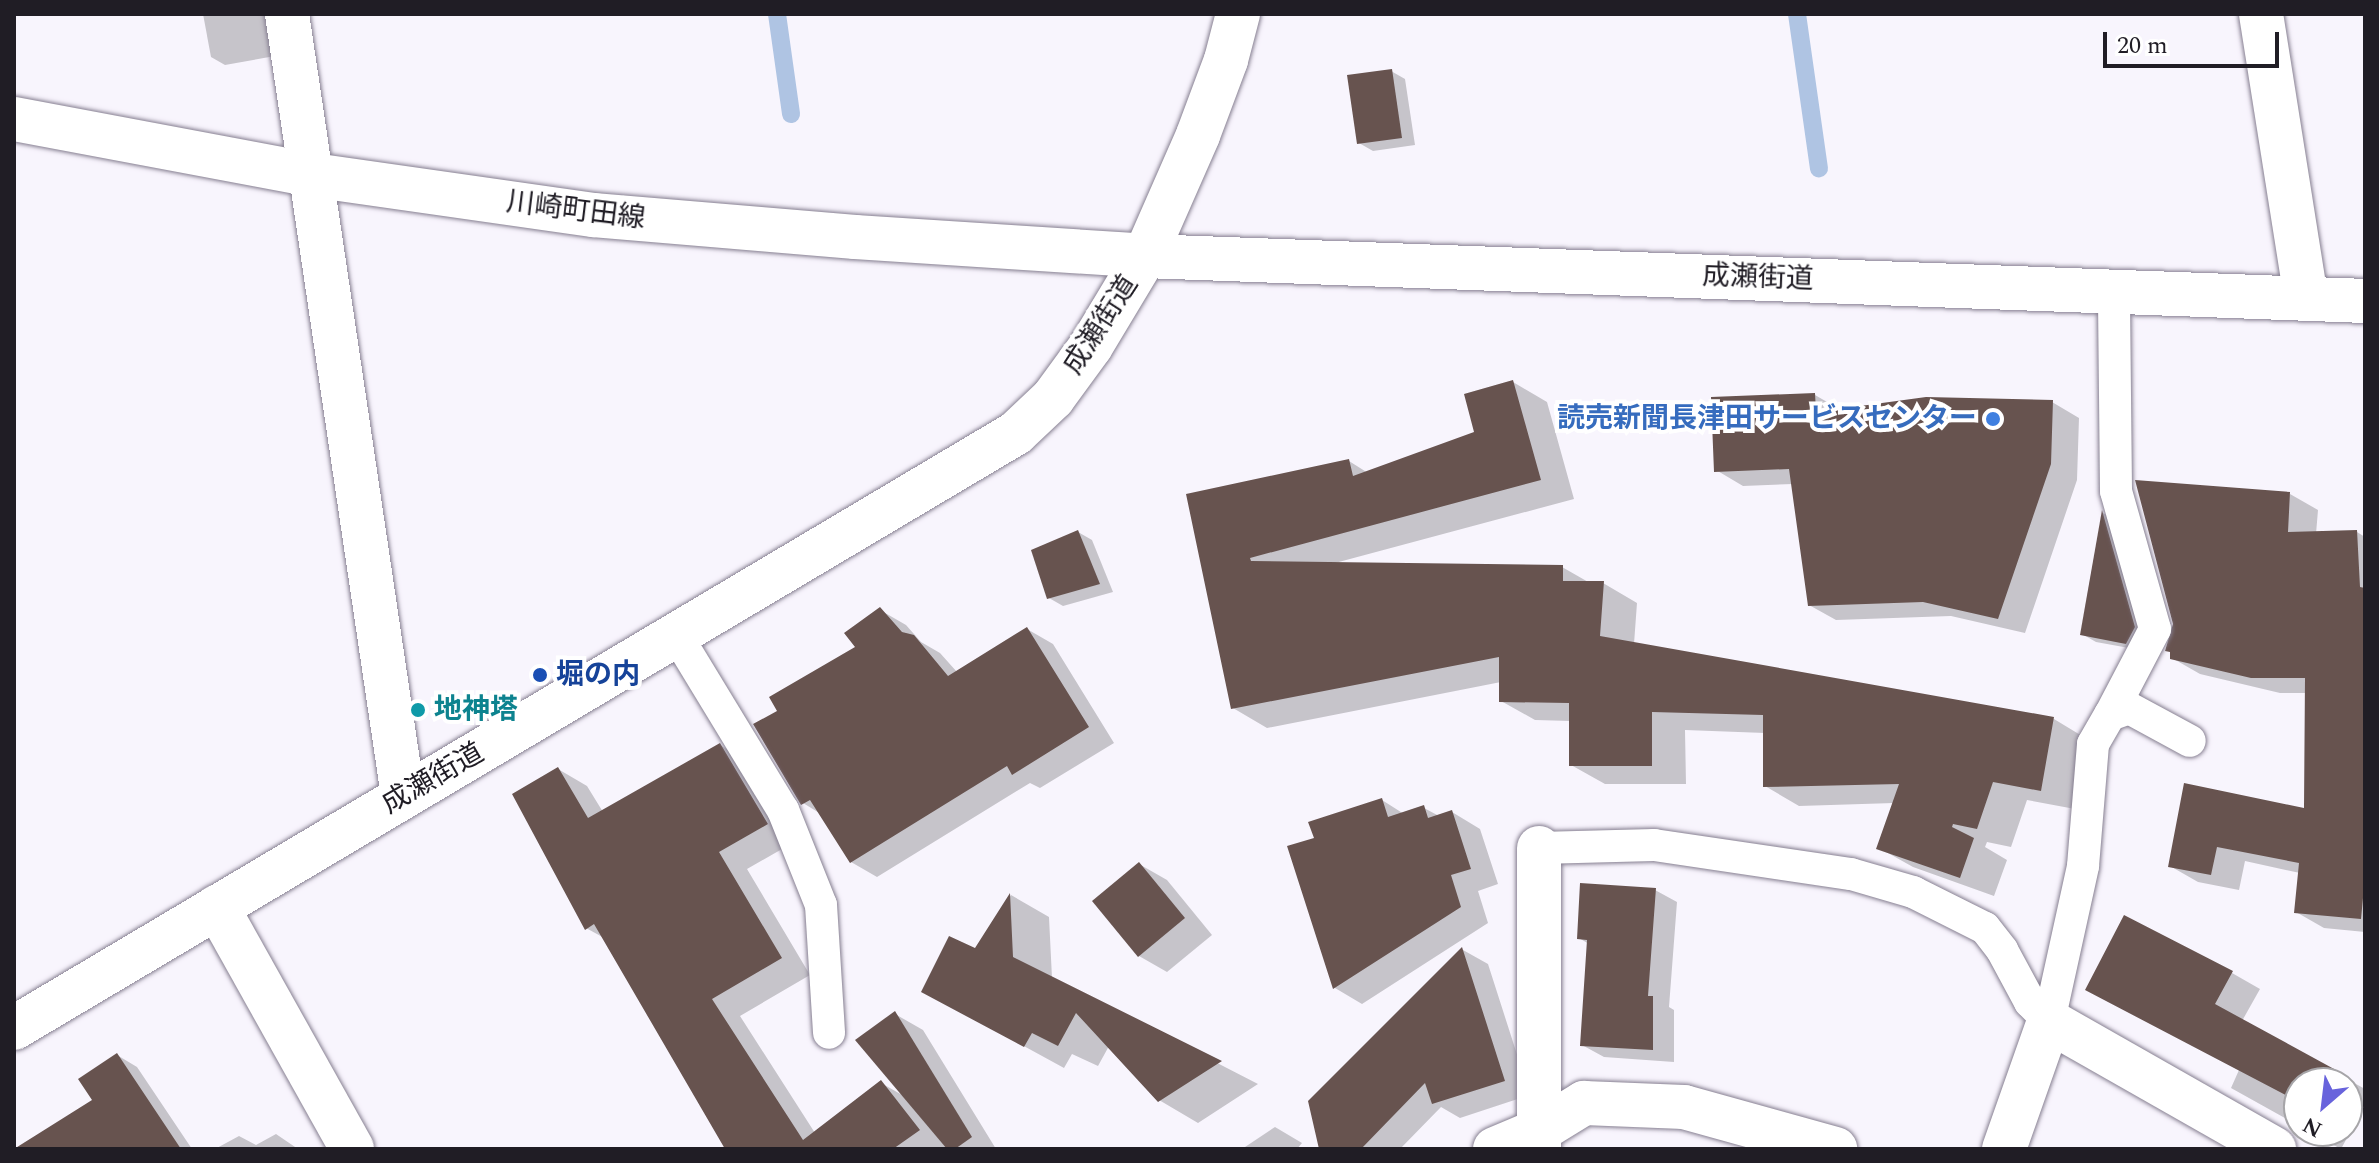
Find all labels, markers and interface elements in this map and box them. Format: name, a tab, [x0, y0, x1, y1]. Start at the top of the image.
scale bar	[2107, 16, 2283, 66]
text: 20 m	[2117, 28, 2168, 64]
street label: 川崎町田線	[504, 186, 648, 236]
street label: 成瀬街道	[1701, 259, 1815, 297]
street label: 成瀬街道	[1056, 269, 1146, 381]
place label: 読売新聞長津田サービスセンター	[1557, 402, 1977, 436]
marker: 読売新聞長津田サービスセンター	[1984, 410, 2002, 428]
place label: 堀の内	[556, 658, 640, 692]
marker: 堀の内	[531, 666, 549, 684]
place label: 地神塔	[434, 693, 518, 727]
marker: 地神塔	[409, 701, 427, 719]
street label: 成瀬街道	[376, 736, 490, 822]
north arrow	[2283, 1067, 2363, 1147]
text: N	[2297, 1108, 2328, 1146]

